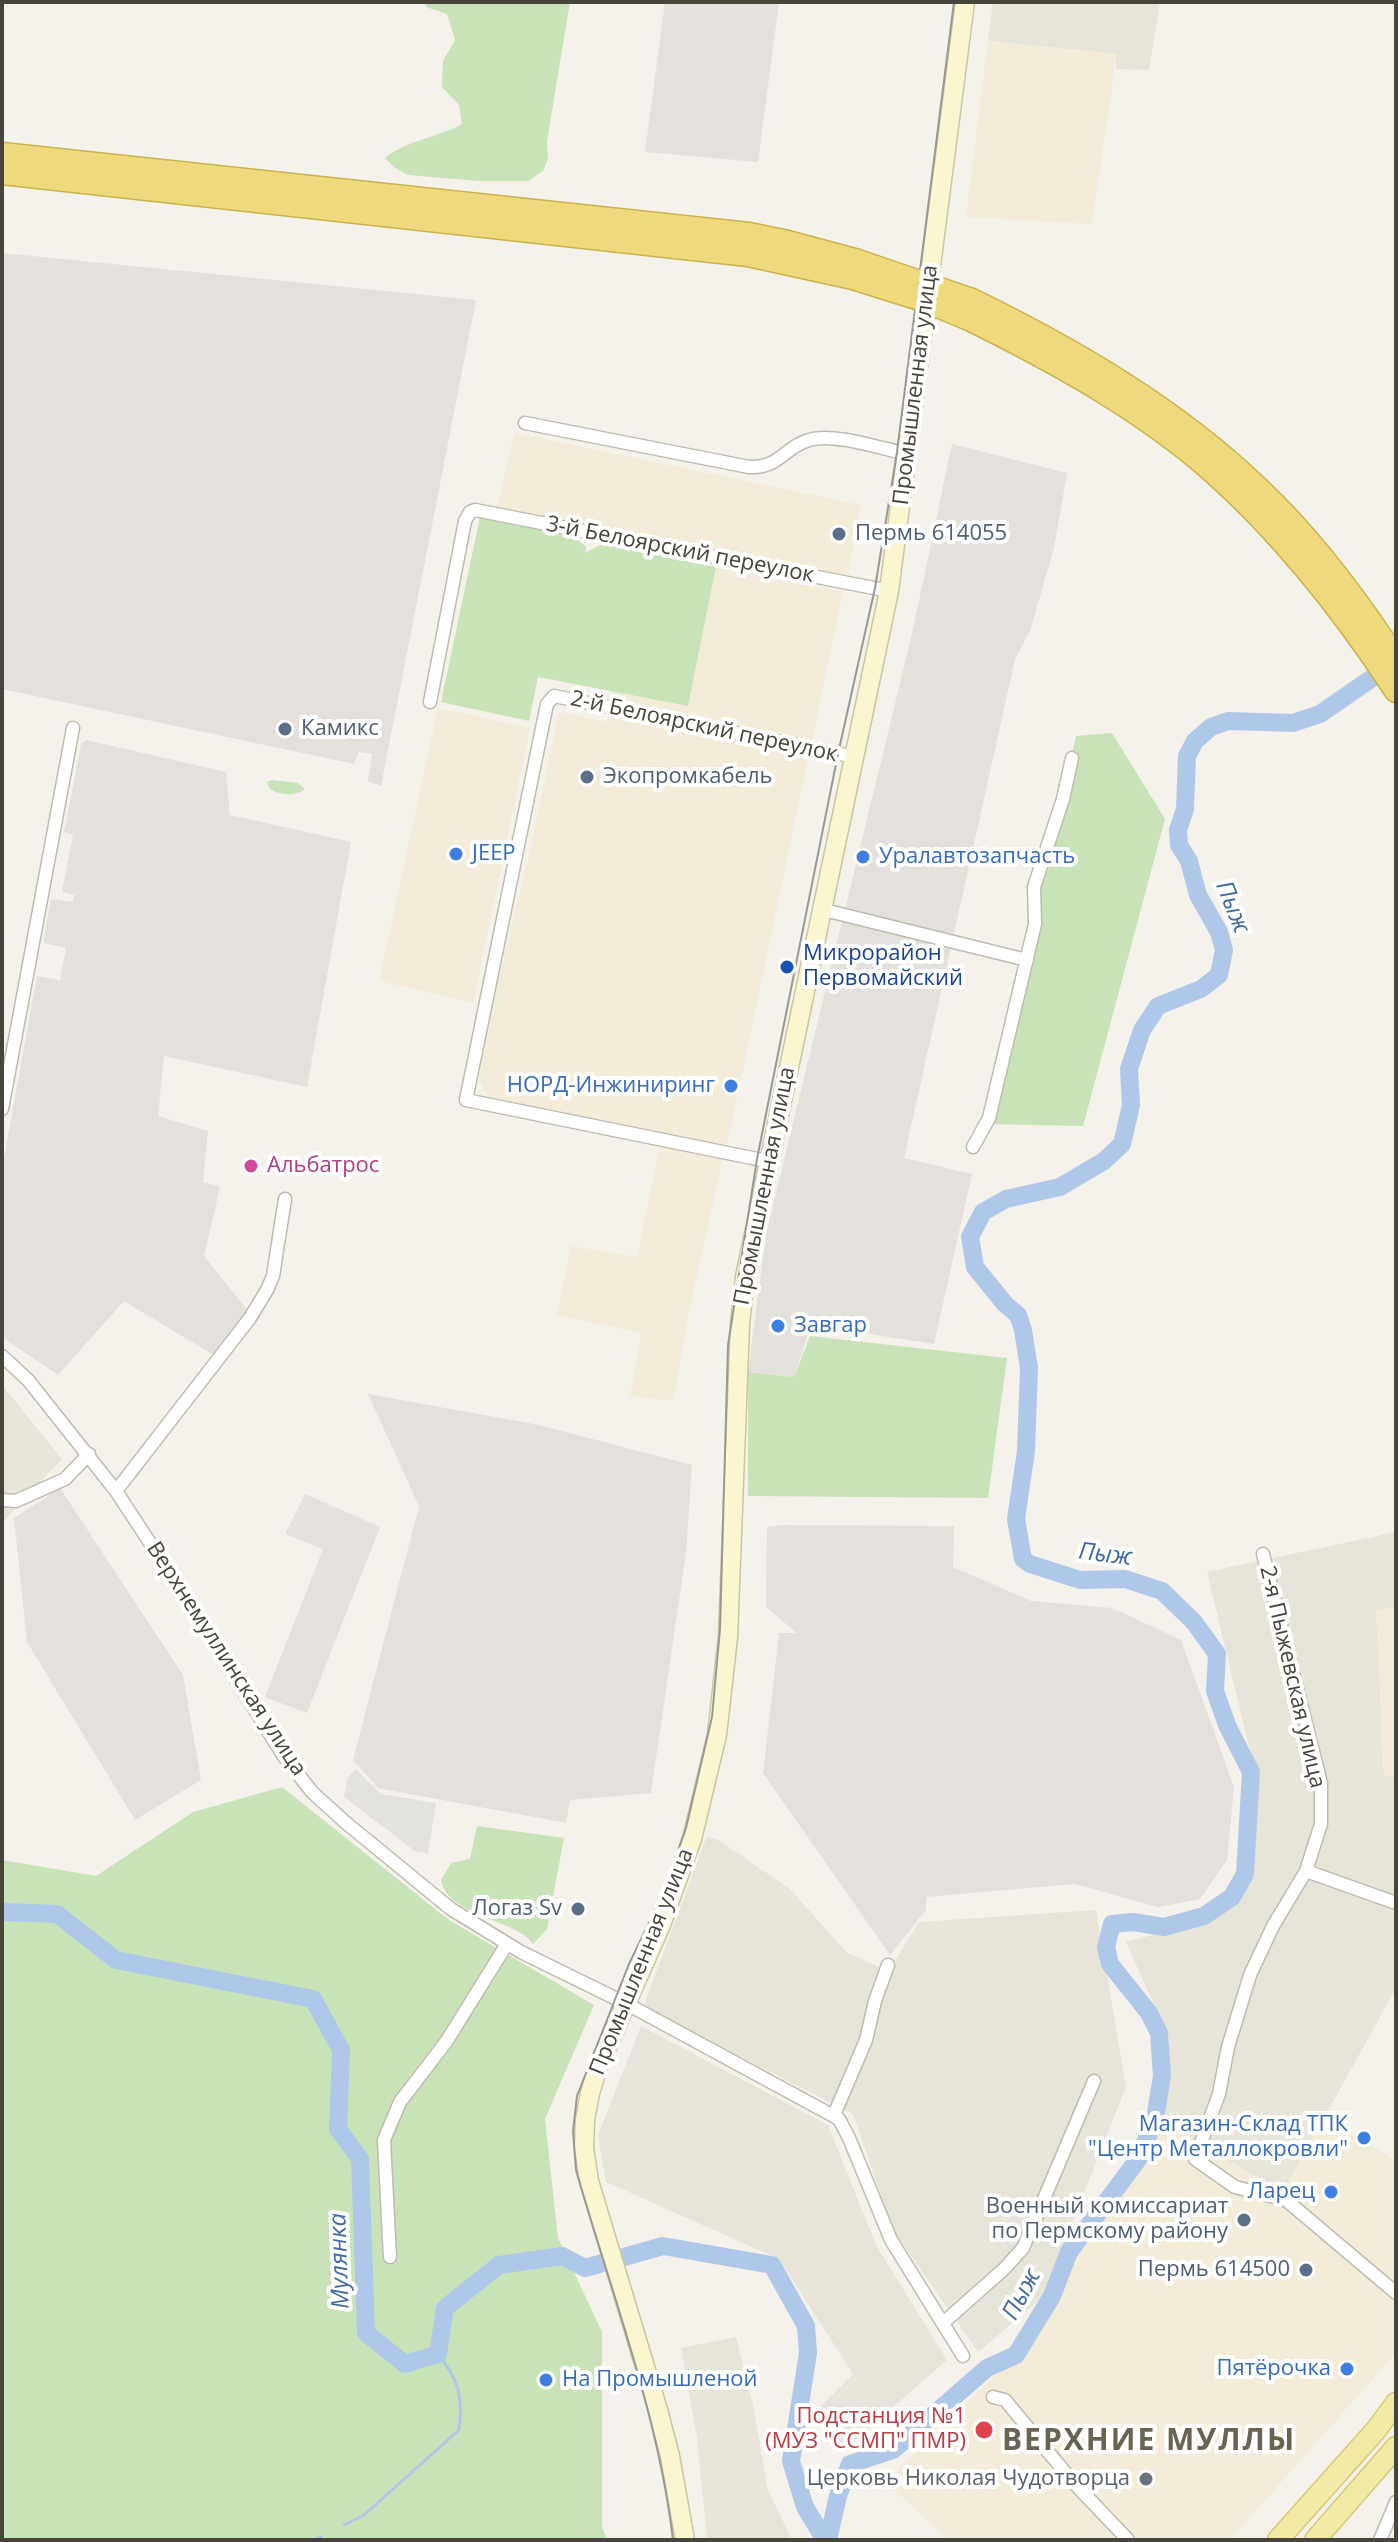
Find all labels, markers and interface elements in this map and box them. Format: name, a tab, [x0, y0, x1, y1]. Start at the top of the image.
street label: Промышленная улица	[888, 263, 944, 507]
street label: 3-й Белоярский переулок	[544, 511, 816, 589]
place label: Пермь 614055	[855, 521, 1007, 547]
marker: Пермь 614055	[830, 525, 848, 543]
street label: 2-й Белоярский переулок	[568, 686, 840, 768]
place label: Камикс	[301, 716, 379, 742]
marker: Камикс	[276, 720, 294, 738]
place label: Экопромкабель	[603, 764, 773, 790]
marker: Экопромкабель	[578, 768, 596, 786]
place label: JEEP	[472, 841, 516, 867]
place label: Уралавтозапчасть	[879, 844, 1075, 870]
marker: JEEP	[447, 845, 465, 863]
marker: Уралавтозапчасть	[854, 848, 872, 866]
water label: Пыж	[1209, 877, 1255, 937]
place label: Микрорайон Первомайский	[803, 941, 963, 992]
marker: Микрорайон Первомайский	[778, 958, 796, 976]
street label: Промышленная улица	[729, 1065, 801, 1307]
place label: НОРД-Инжиниринг	[507, 1073, 715, 1099]
marker: НОРД-Инжиниринг	[722, 1077, 740, 1095]
place label: Альбатрос	[267, 1153, 379, 1179]
marker: Альбатрос	[242, 1157, 260, 1175]
place label: Завгар	[794, 1313, 867, 1339]
marker: Завгар	[769, 1317, 787, 1335]
street label: Верхнемуллинская улица	[140, 1537, 312, 1781]
water label: Пыж	[1077, 1537, 1133, 1573]
street label: 2-я Пыжевская улица	[1254, 1563, 1330, 1791]
street label: Промышленная улица	[584, 1845, 700, 2079]
place label: Логаз Sv	[472, 1896, 562, 1922]
marker: Логаз Sv	[569, 1900, 587, 1918]
place label: Магазин-Склад ТПК "Центр Металлокровли"	[1088, 2112, 1348, 2164]
marker: Магазин-Склад ТПК "Центр Металлокровли"	[1355, 2129, 1373, 2147]
place label: Ларец	[1248, 2179, 1315, 2205]
marker: Ларец	[1322, 2183, 1340, 2201]
place label: Военный комиссариат по Пермскому району	[986, 2194, 1228, 2246]
marker: Военный комиссариат по Пермскому району	[1235, 2211, 1253, 2229]
water label: Мулянка	[324, 2212, 356, 2310]
place label: Пермь 614500	[1138, 2257, 1290, 2283]
marker: Пермь 614500	[1297, 2261, 1315, 2279]
water label: Пыж	[997, 2265, 1047, 2325]
place label: Пятёрочка	[1216, 2356, 1331, 2382]
marker: Пятёрочка	[1338, 2360, 1356, 2378]
place label: На Промышленой	[562, 2367, 758, 2393]
marker: На Промышленой	[537, 2371, 555, 2389]
place label: Подстанция №1 (МУЗ "ССМП" ПМР)	[765, 2404, 966, 2456]
marker: Подстанция №1 (МУЗ "ССМП" ПМР)	[973, 2419, 995, 2441]
district label: ВЕРХНИЕ МУЛЛЫ	[1002, 2423, 1296, 2459]
place label: Церковь Николая Чудотворца	[807, 2466, 1130, 2492]
marker: Церковь Николая Чудотворца	[1137, 2470, 1155, 2488]

